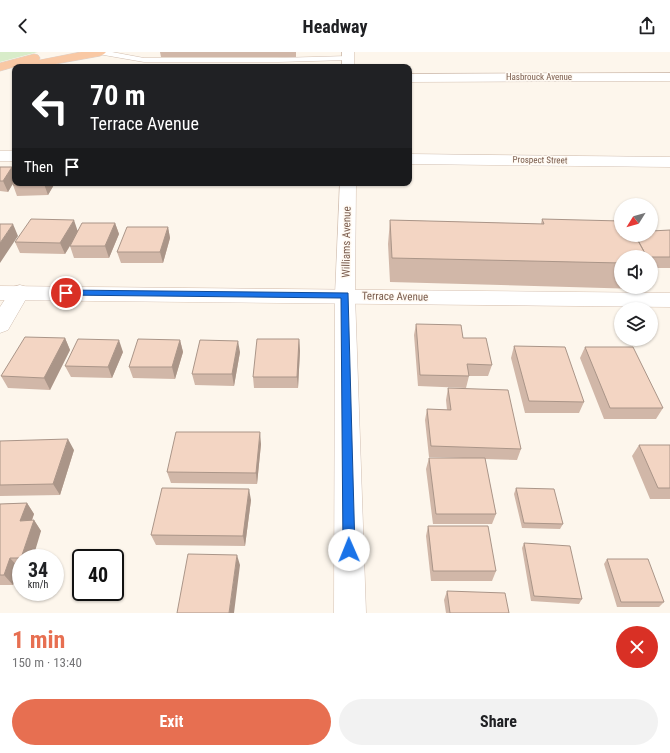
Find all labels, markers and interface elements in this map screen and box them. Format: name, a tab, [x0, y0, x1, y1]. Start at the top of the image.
icon: back	[12, 15, 34, 37]
icon: share	[636, 15, 658, 37]
text: Headway	[303, 16, 367, 37]
street label: Hasbrouck Avenue	[506, 72, 572, 82]
text: 70 m	[90, 79, 146, 112]
icon: left	[24, 80, 76, 132]
text: Terrace Avenue	[90, 113, 199, 134]
street label: Prospect Street	[512, 155, 568, 165]
icon: arrive	[61, 156, 83, 178]
text: Then	[24, 158, 53, 176]
north arrow	[614, 198, 658, 242]
map controls	[614, 198, 658, 346]
street label: Williams Avenue	[339, 206, 354, 278]
button: sound	[614, 250, 658, 294]
pin	[49, 276, 83, 310]
icon: arrive	[55, 282, 77, 304]
street label: Terrace Avenue	[362, 289, 428, 304]
button: layers	[614, 302, 658, 346]
position arrow	[328, 529, 370, 571]
speed limit sign: 40	[72, 549, 124, 601]
text: 34	[28, 558, 48, 582]
text: km/h	[28, 579, 48, 590]
text: 1 min	[12, 626, 65, 654]
button: close	[616, 626, 658, 668]
text: 150 m · 13:40	[12, 655, 82, 670]
button: Exit	[12, 699, 331, 745]
button: Share	[339, 699, 658, 745]

